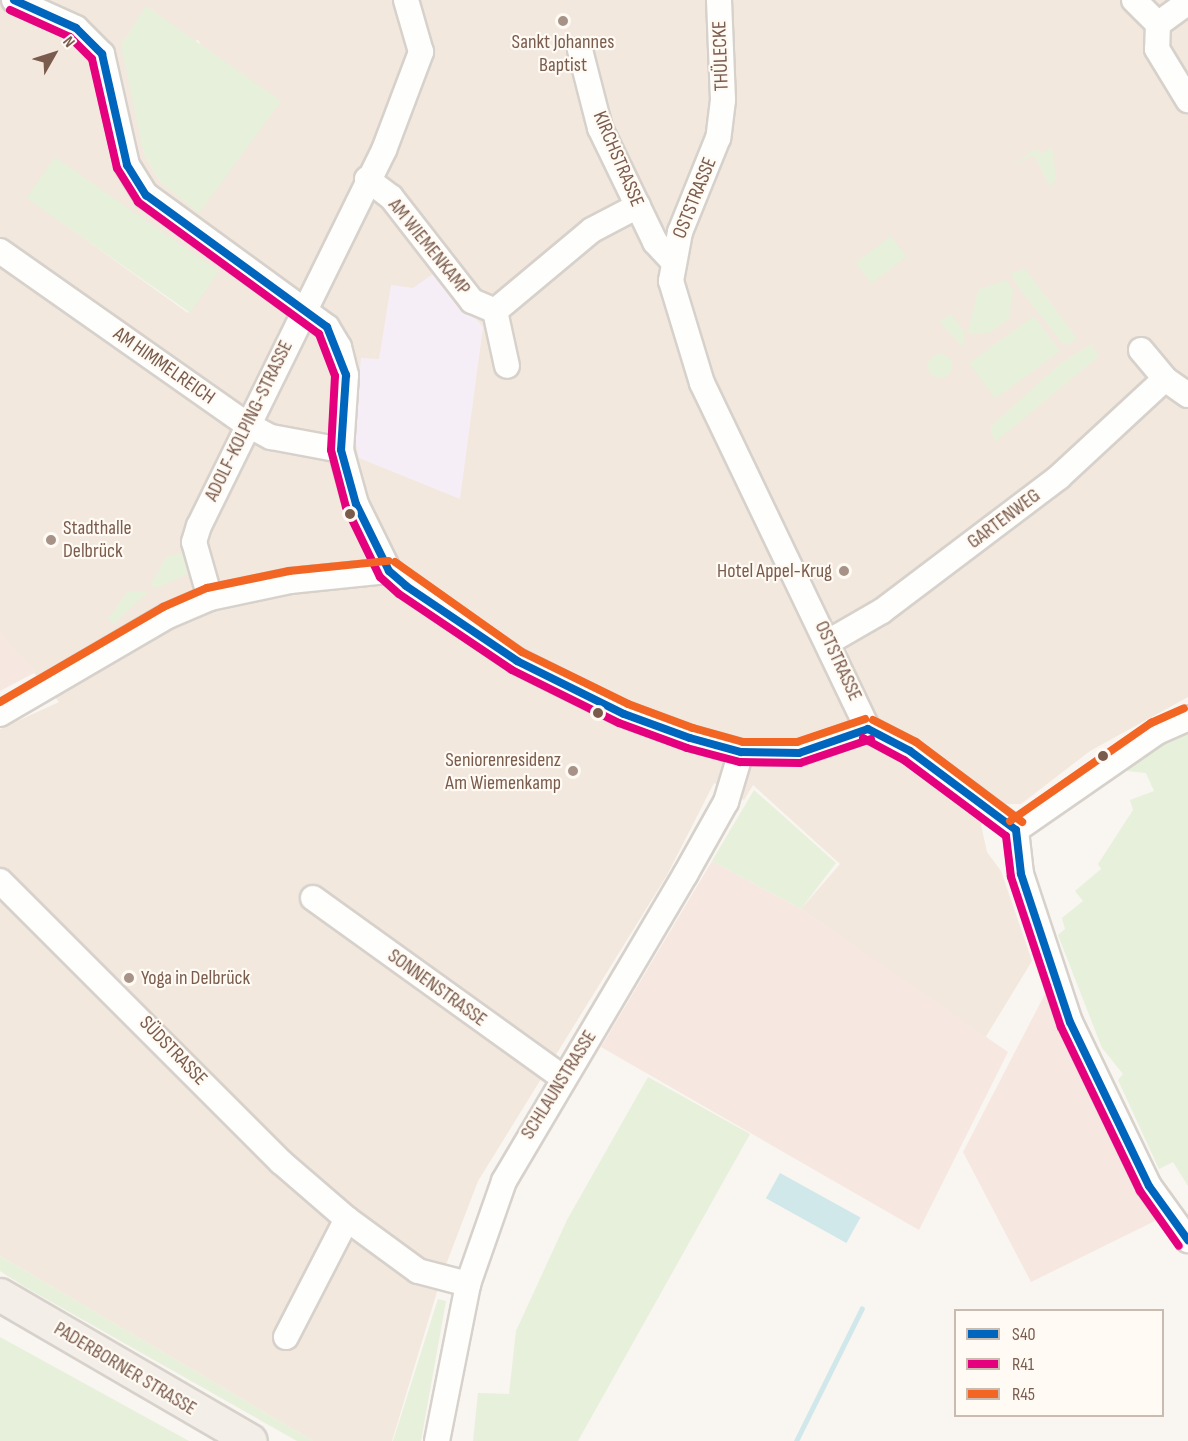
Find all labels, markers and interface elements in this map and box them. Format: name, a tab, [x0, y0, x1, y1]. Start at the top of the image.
marker: Sankt Johannes Baptist	[556, 14, 570, 28]
street label: THÜLECKE	[708, 20, 734, 92]
north arrow	[24, 24, 84, 84]
place label: Sankt Johannes Baptist	[512, 30, 614, 77]
text: N	[58, 33, 78, 52]
street label: KIRCHSTRASSE	[587, 108, 649, 210]
street label: OSTSTRASSE	[668, 154, 722, 242]
street label: AM WIEMENKAMP	[383, 194, 475, 300]
street label: AM HIMMELREICH	[109, 322, 219, 410]
street label: ADOLF-KOLPING-STRASSE	[200, 337, 298, 505]
street label: GARTENWEG	[963, 484, 1045, 554]
unlabelled marker	[344, 508, 356, 520]
place label: Stadthalle Delbrück	[63, 516, 131, 563]
marker: Stadthalle Delbrück	[44, 533, 58, 547]
place label: Hotel Appel-Krug	[717, 559, 832, 583]
marker: Hotel Appel-Krug	[837, 564, 851, 578]
street label: OSTSTRASSE	[809, 617, 867, 705]
unlabelled marker	[592, 707, 604, 719]
place label: Seniorenresidenz Am Wiemenkamp	[445, 748, 561, 795]
unlabelled marker	[1097, 750, 1109, 762]
marker: Seniorenresidenz Am Wiemenkamp	[566, 764, 580, 778]
street label: SONNENSTRASSE	[383, 944, 491, 1032]
place label: Yoga in Delbrück	[141, 966, 250, 990]
marker: Yoga in Delbrück	[122, 971, 136, 985]
street label: SÜDSTRASSE	[134, 1011, 212, 1091]
street label: SCHLAUNSTRASSE	[516, 1026, 602, 1144]
legend	[954, 1309, 1164, 1417]
street label: PADERBORNER STRASSE	[49, 1317, 201, 1421]
text: S40	[1012, 1324, 1036, 1345]
text: R41	[1012, 1354, 1034, 1375]
text: R45	[1012, 1384, 1035, 1405]

